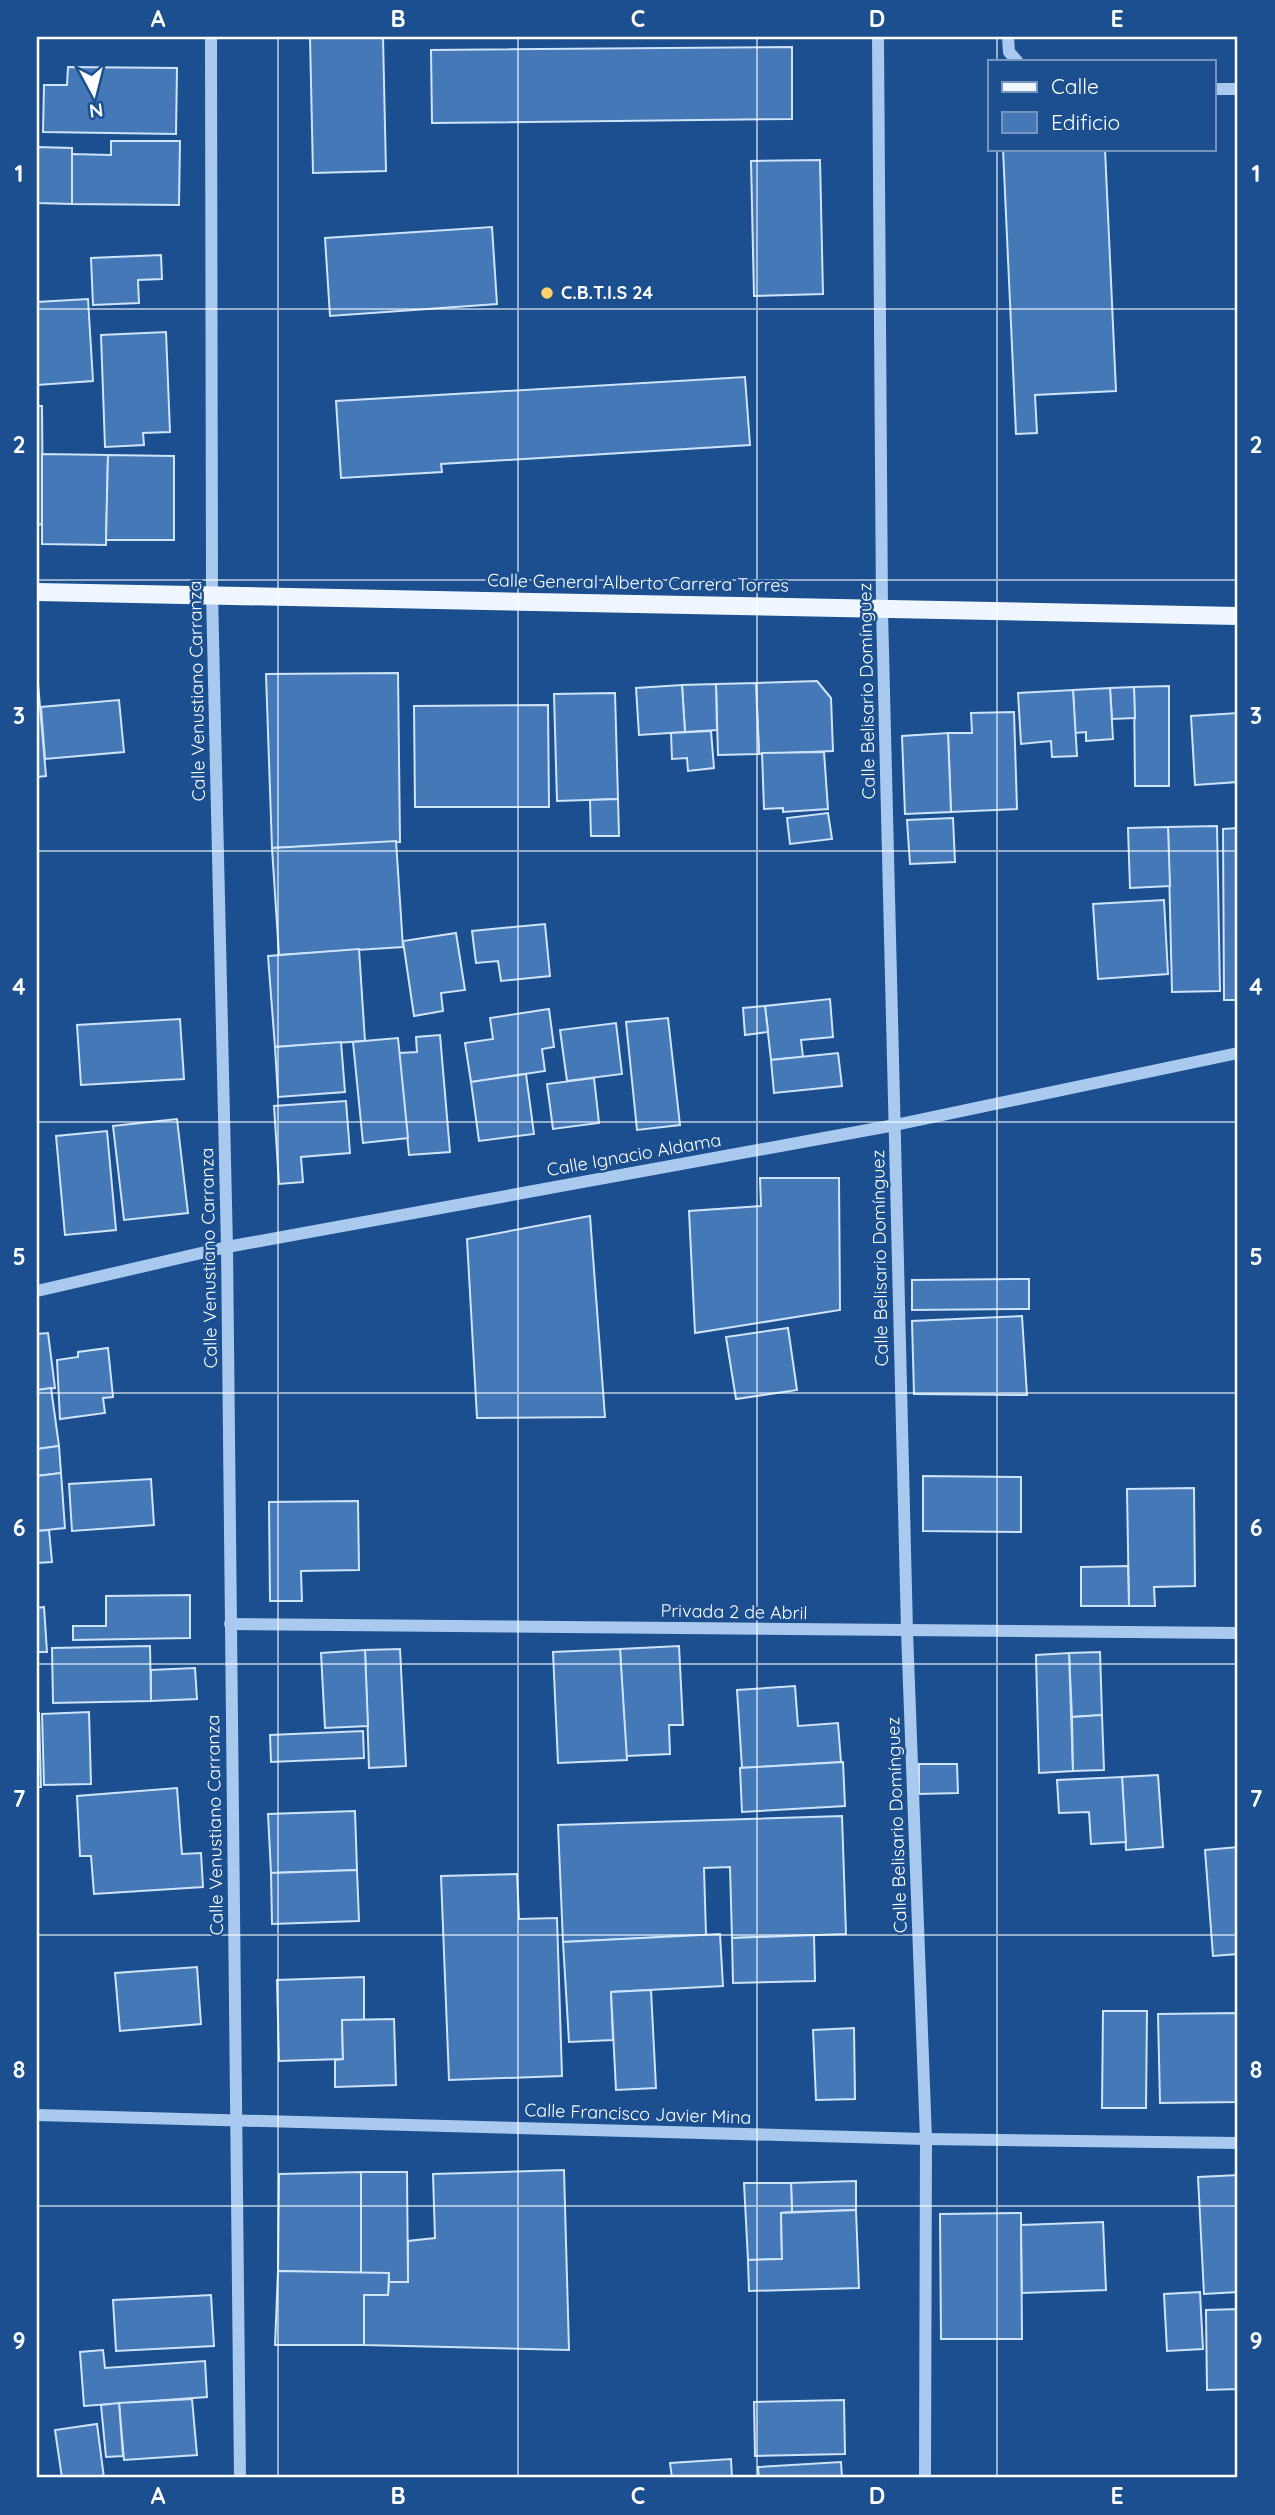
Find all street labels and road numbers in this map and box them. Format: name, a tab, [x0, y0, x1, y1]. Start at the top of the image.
street label: Calle General Alberto Carrera Torres	[487, 568, 789, 597]
street label: Calle Venustiano Carranza	[183, 580, 210, 802]
street label: Calle Belisario Domínguez	[853, 583, 880, 799]
street label: Calle Ignacio Aldama	[545, 1128, 723, 1181]
street label: Calle Venustiano Carranza	[195, 1147, 222, 1369]
street label: Calle Belisario Domínguez	[866, 1150, 893, 1366]
street label: Privada 2 de Abril	[660, 1599, 808, 1624]
street label: Calle Venustiano Carranza	[201, 1714, 228, 1936]
street label: Calle Belisario Domínguez	[881, 1716, 912, 1934]
street label: Calle Francisco Javier Mina	[524, 2098, 752, 2129]

